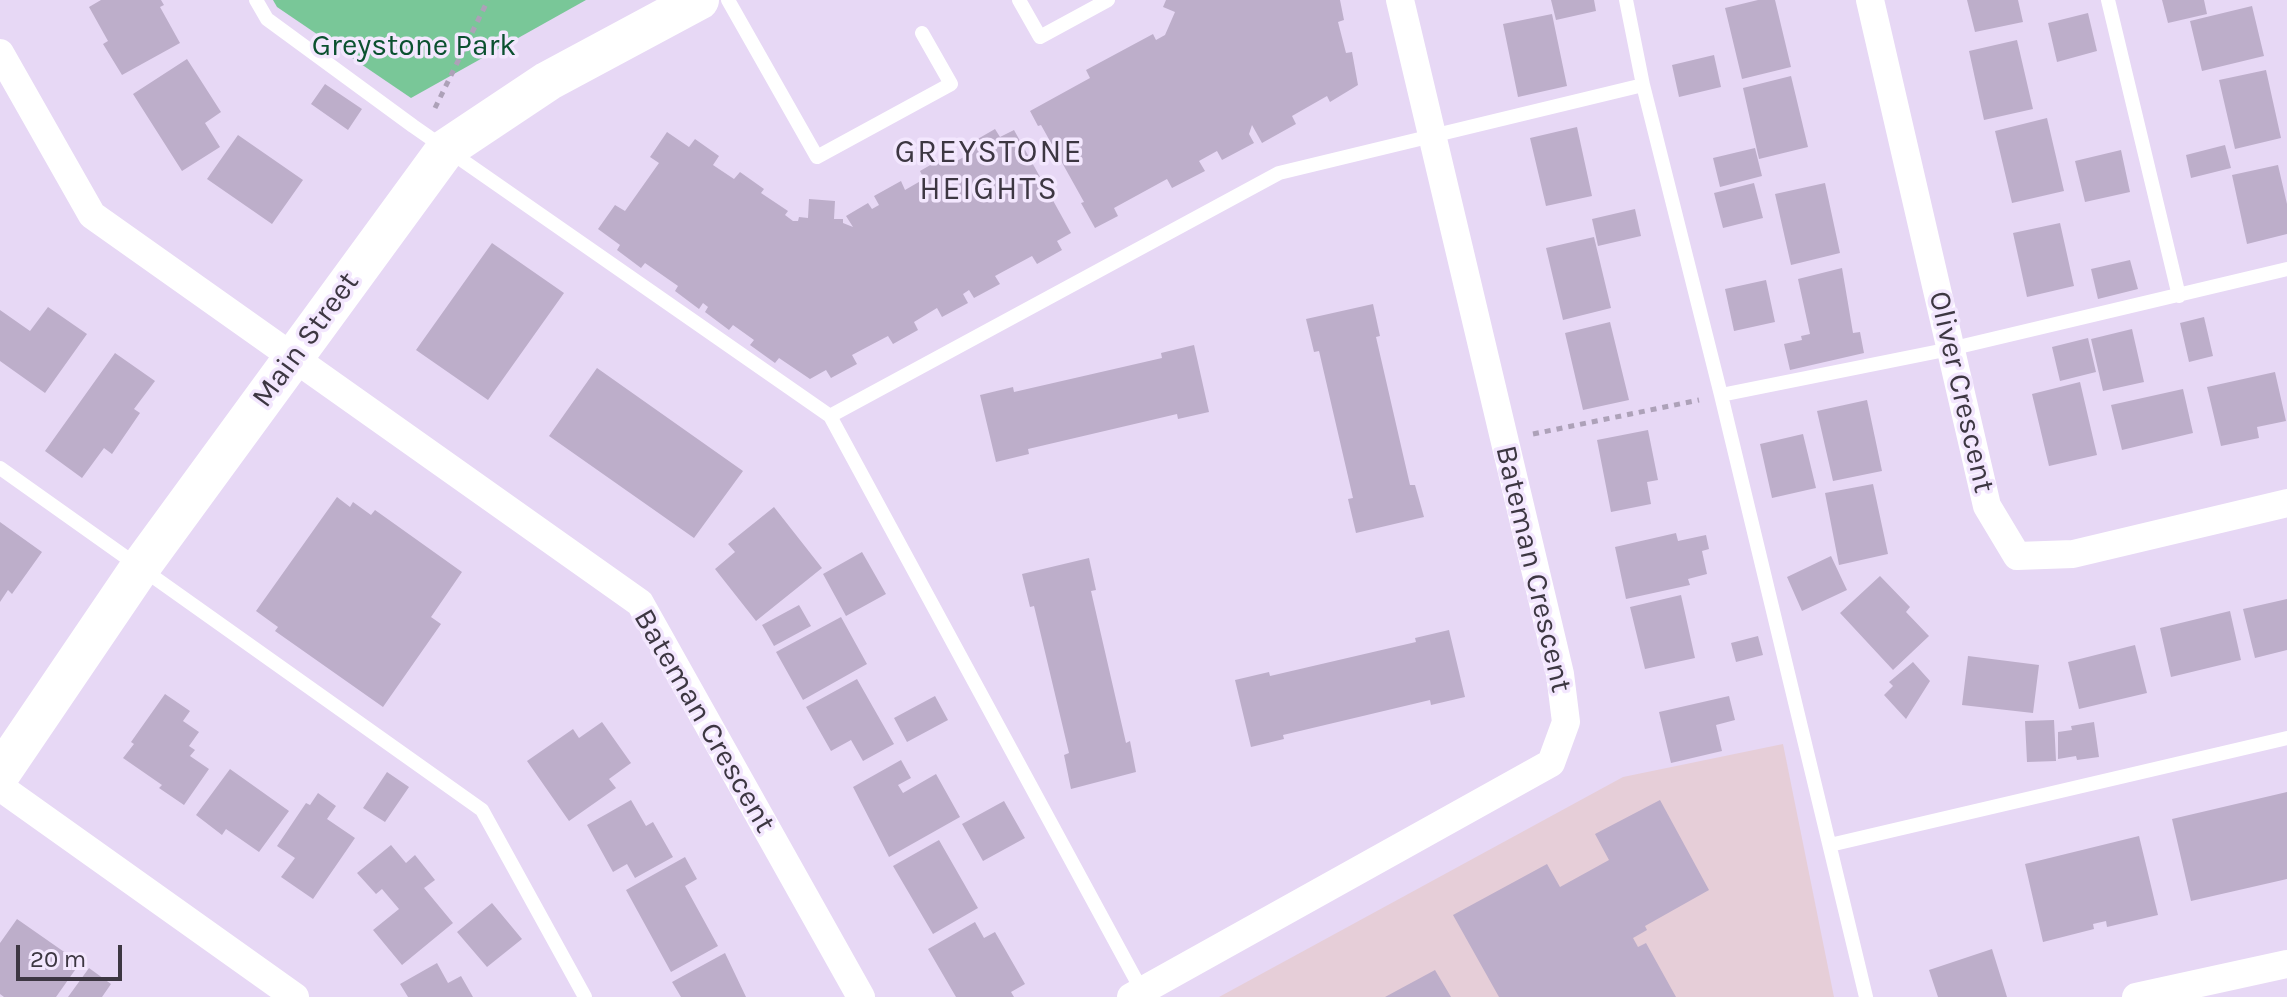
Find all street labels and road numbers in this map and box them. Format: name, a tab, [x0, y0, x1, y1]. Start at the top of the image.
street label: Main Street	[245, 265, 367, 415]
street label: Oliver Crescent	[1920, 288, 2002, 496]
street label: Bateman Crescent	[1487, 442, 1579, 696]
street label: Bateman Crescent	[625, 603, 783, 839]

